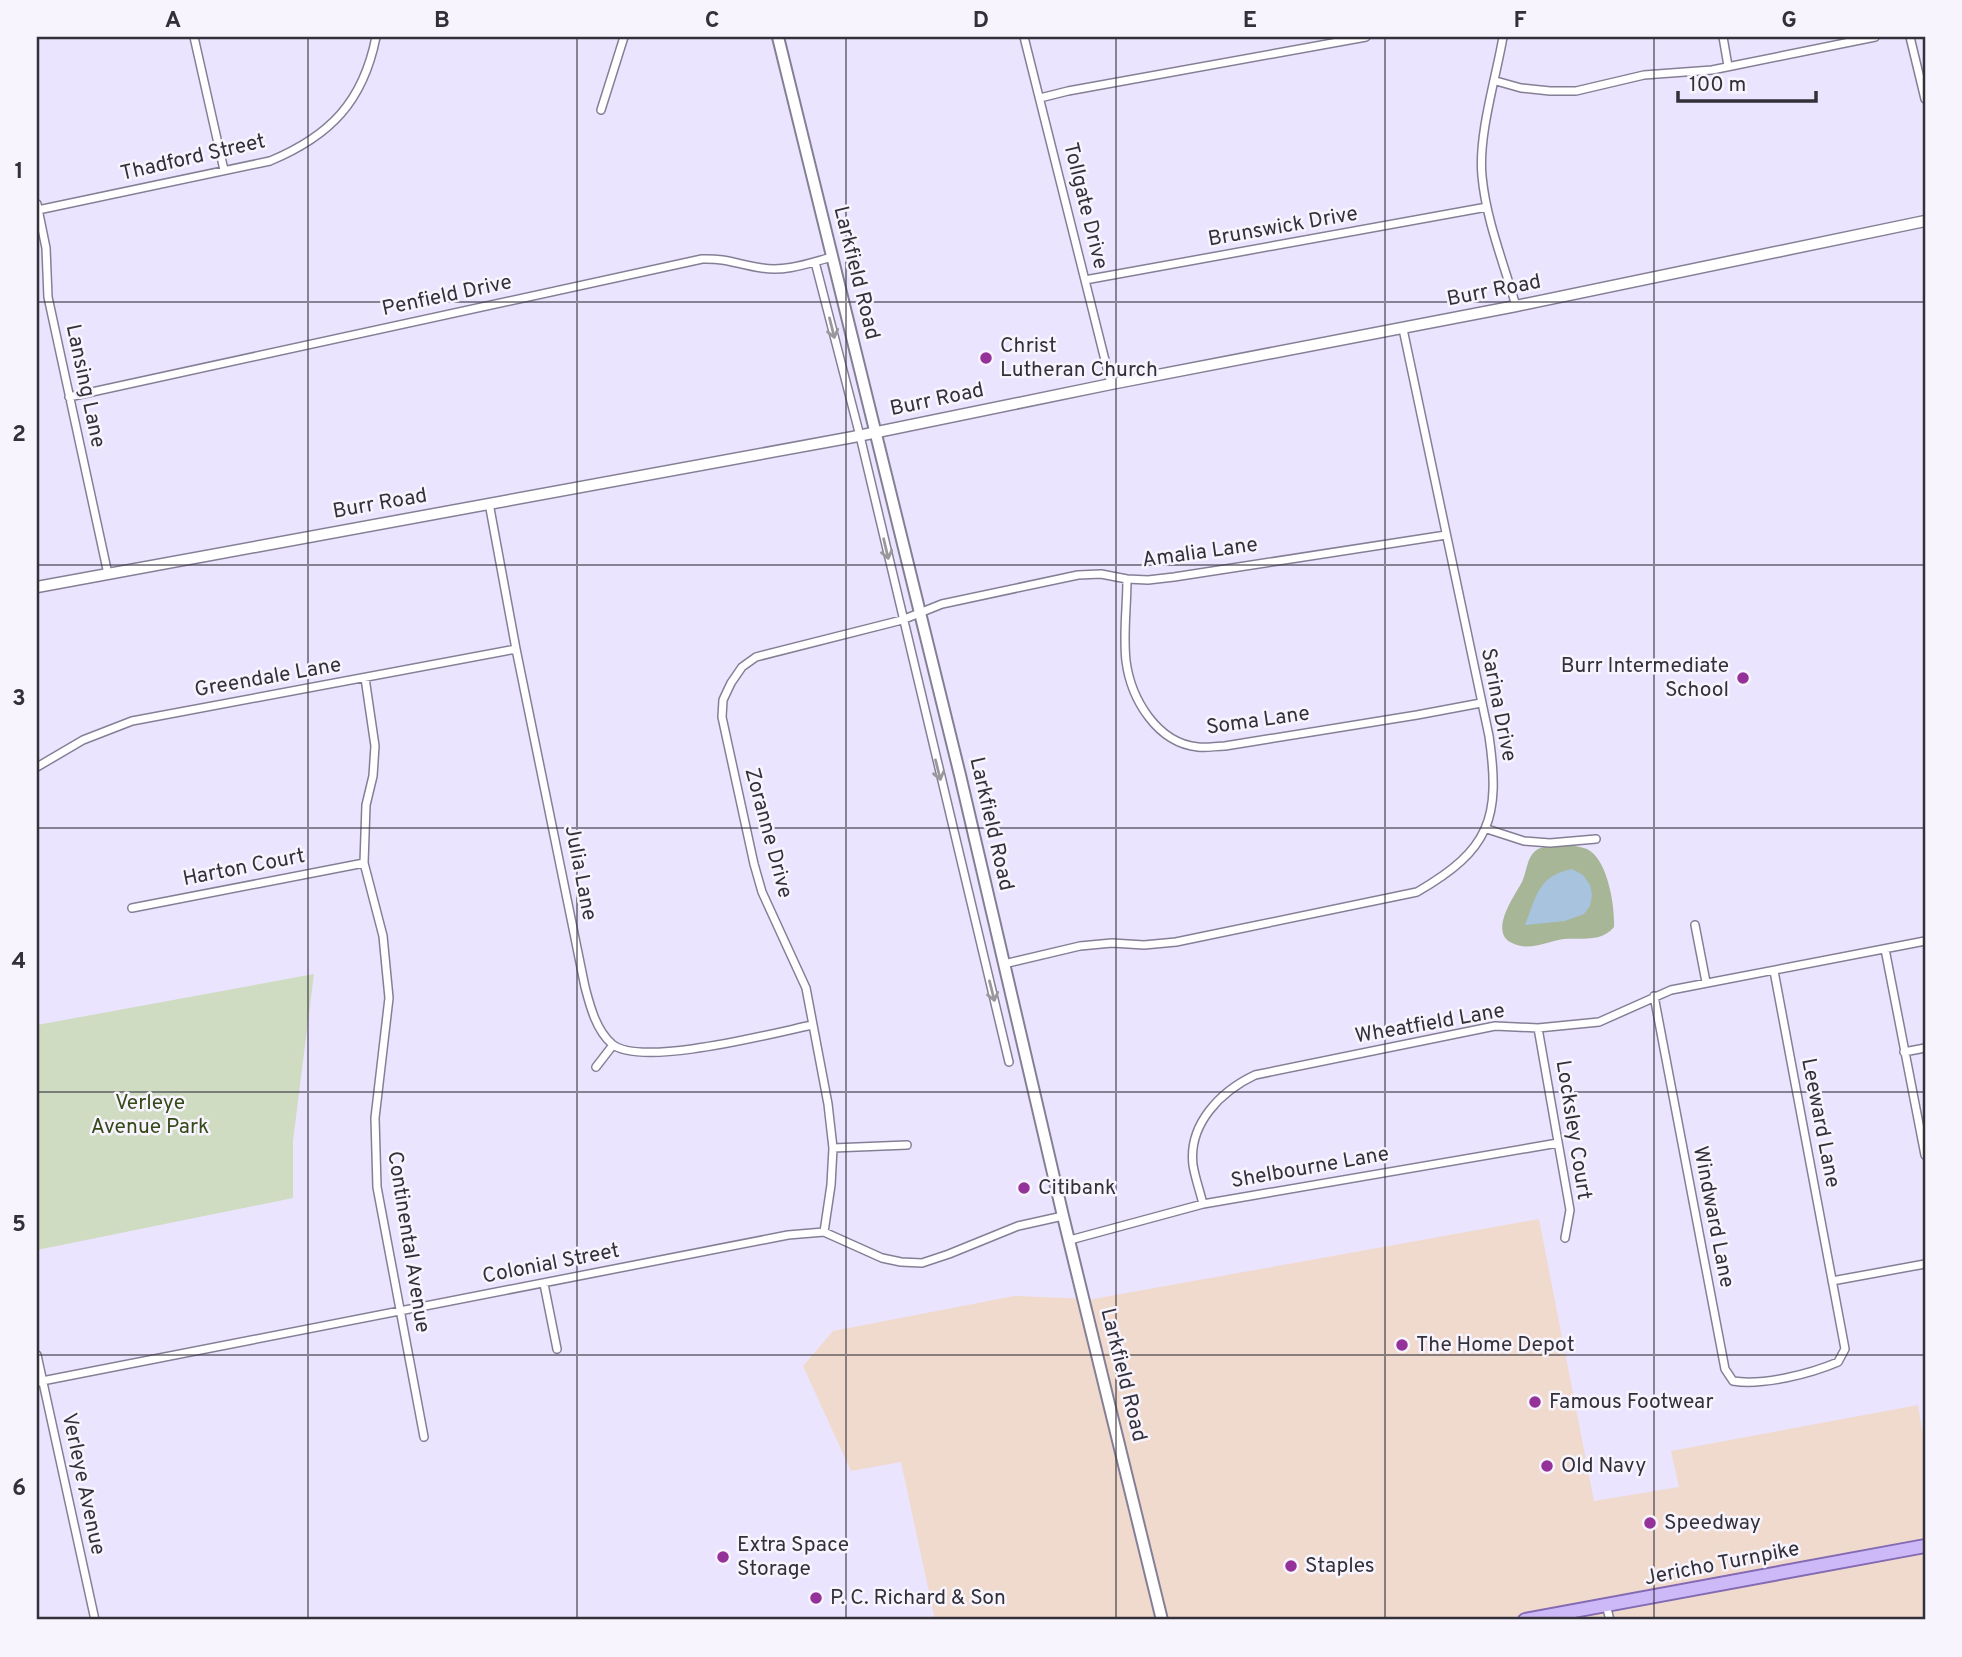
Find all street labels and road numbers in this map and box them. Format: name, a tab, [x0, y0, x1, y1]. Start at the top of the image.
street label: Thadford Street	[118, 128, 268, 188]
street label: Tollgate Drive	[1056, 140, 1114, 272]
street label: Brunswick Drive	[1206, 201, 1360, 253]
street label: Larkfield Road	[826, 203, 886, 343]
street label: Penfield Drive	[380, 269, 514, 323]
street label: Burr Road	[1445, 269, 1543, 313]
street label: Lansing Lane	[59, 322, 111, 450]
street label: Burr Road	[887, 377, 987, 423]
street label: Burr Road	[331, 482, 429, 526]
street label: Amalia Lane	[1140, 532, 1260, 574]
street label: Sarina Drive	[1474, 646, 1522, 764]
street label: Greendale Lane	[193, 652, 343, 704]
street label: Soma Lane	[1205, 700, 1311, 742]
street label: Larkfield Road	[962, 754, 1020, 894]
street label: Zoranne Drive	[738, 765, 798, 901]
street label: Julia Lane	[558, 823, 602, 923]
street label: Harton Court	[181, 843, 307, 893]
street label: Wheatfield Lane	[1353, 998, 1507, 1050]
street label: Leeward Lane	[1794, 1056, 1846, 1190]
street label: Locksley Court	[1549, 1058, 1597, 1202]
street label: Shelbourne Lane	[1229, 1141, 1391, 1195]
street label: Windward Lane	[1686, 1144, 1740, 1290]
street label: Continental Avenue	[380, 1149, 436, 1335]
street label: Colonial Street	[480, 1237, 622, 1291]
street label: Larkfield Road	[1093, 1305, 1153, 1445]
street label: Verleye Avenue	[55, 1411, 111, 1557]
street label: Jericho Turnpike	[1642, 1536, 1802, 1592]

